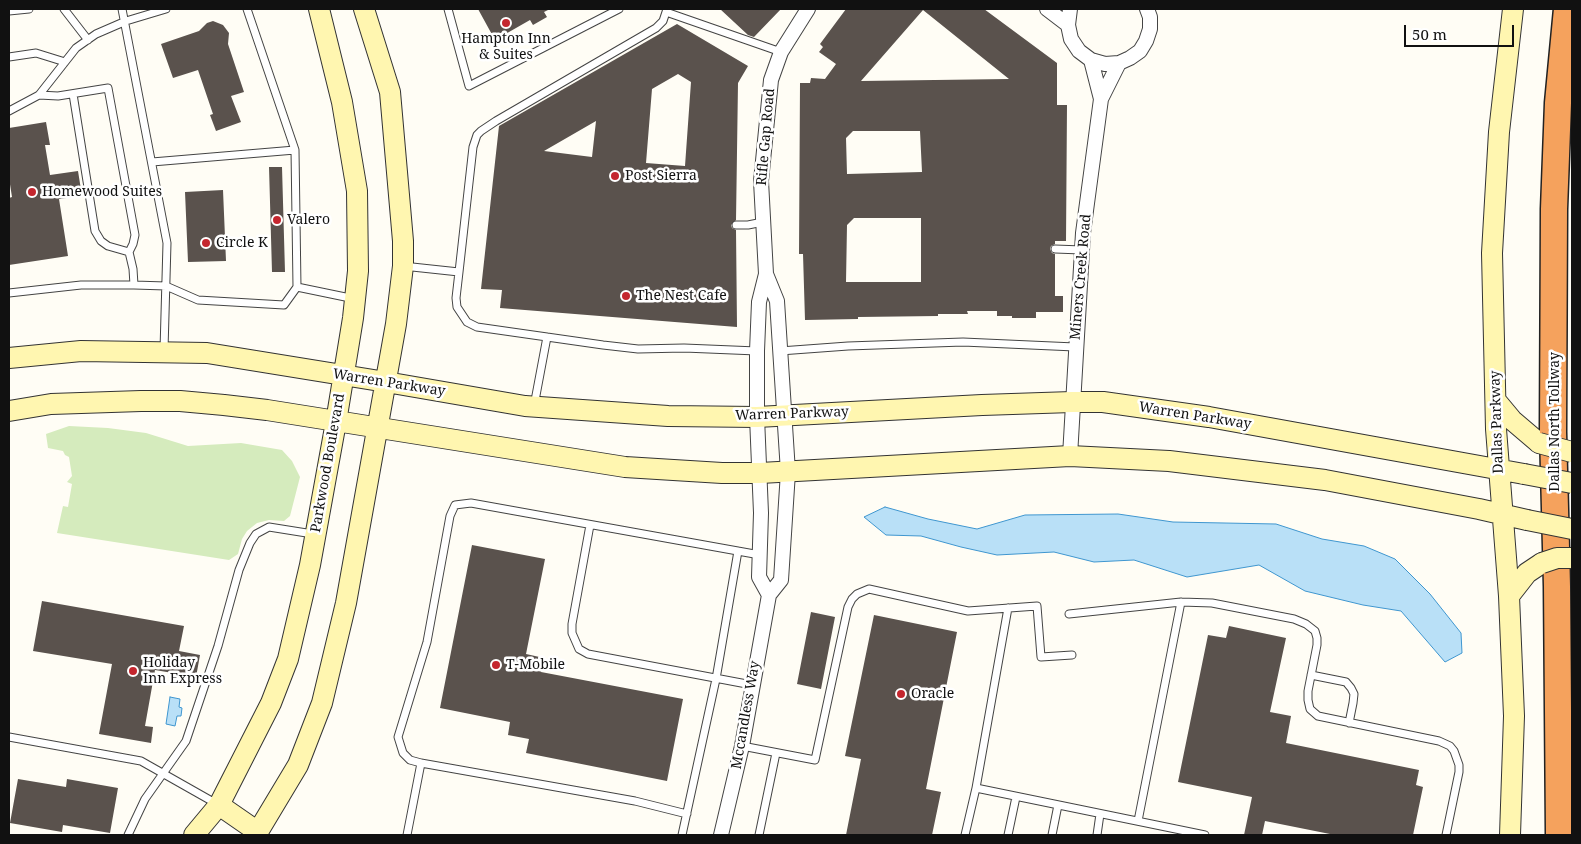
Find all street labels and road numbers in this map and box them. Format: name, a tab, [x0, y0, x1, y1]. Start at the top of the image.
street label: Rifle Gap Road	[753, 87, 779, 187]
street label: Miners Creek Road	[1067, 213, 1095, 341]
street label: Dallas North Tollway	[1547, 352, 1563, 492]
street label: Warren Parkway	[332, 366, 446, 400]
street label: Dallas Parkway	[1487, 370, 1507, 474]
street label: Parkwood Boulevard	[308, 392, 348, 534]
street label: Warren Parkway	[1138, 399, 1252, 433]
street label: Warren Parkway	[735, 404, 849, 424]
street label: Mccandless Way	[728, 660, 764, 770]

